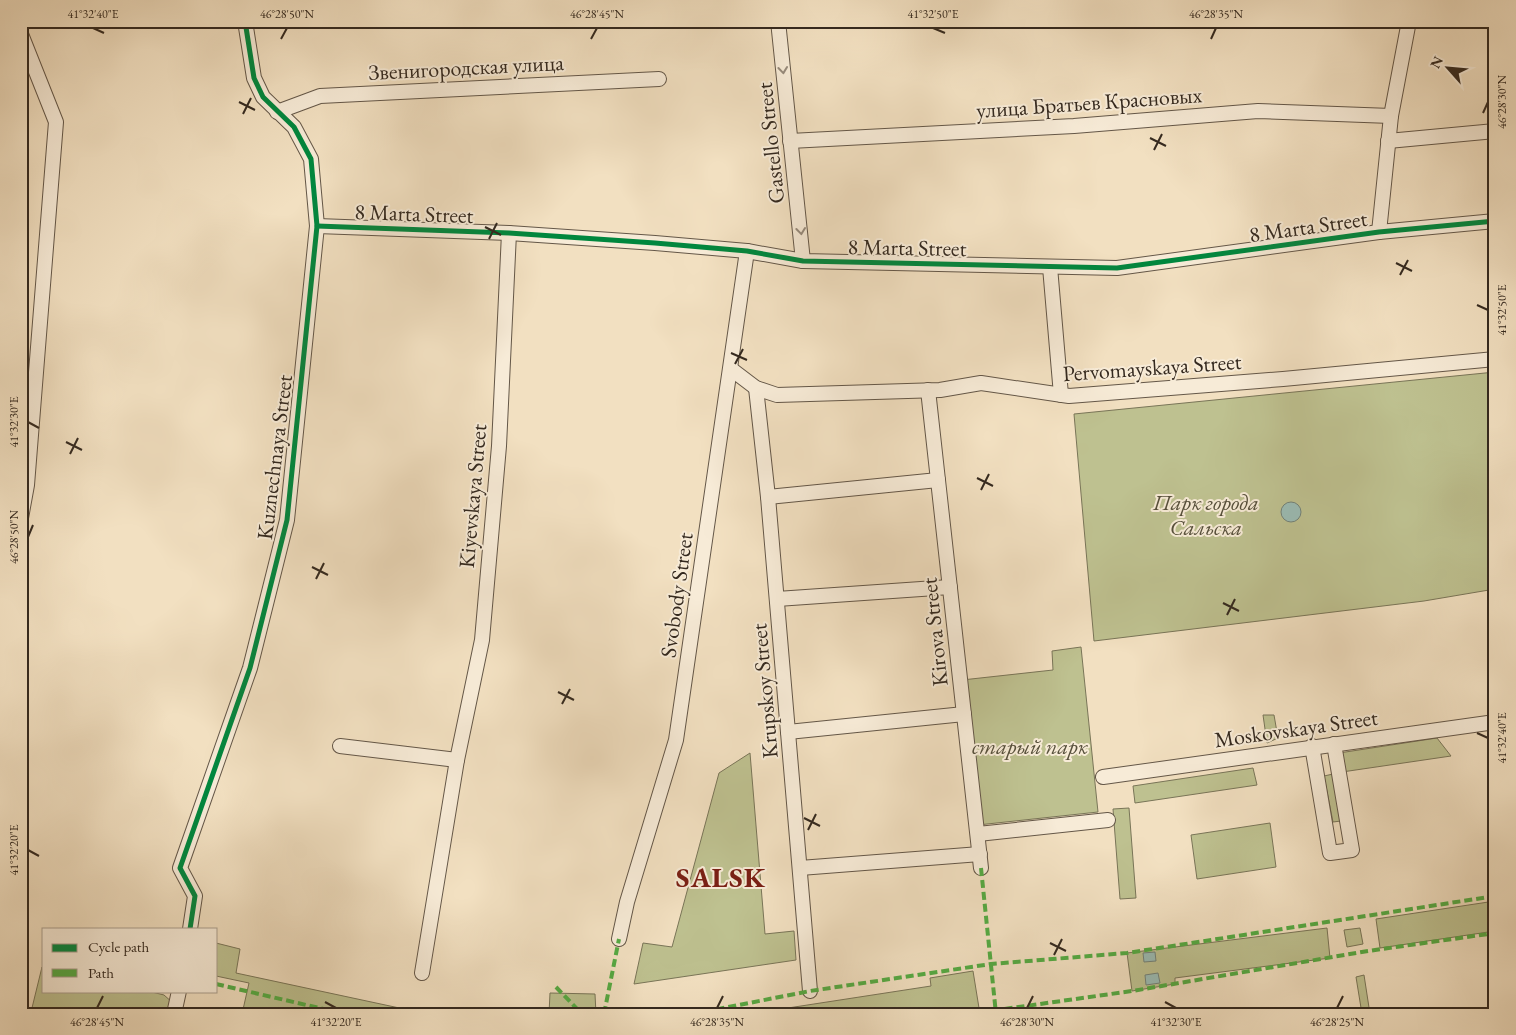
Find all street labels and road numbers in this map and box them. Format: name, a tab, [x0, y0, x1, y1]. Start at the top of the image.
street label: Звенигородская улица	[367, 48, 565, 87]
street label: улица Братьев Красновых	[975, 80, 1203, 125]
street label: Gastello Street	[750, 81, 791, 205]
street label: 8 Marta Street	[354, 197, 474, 230]
street label: 8 Marta Street	[1247, 204, 1369, 249]
street label: 8 Marta Street	[847, 232, 967, 263]
street label: Pervomayskaya Street	[1062, 347, 1242, 388]
street label: Kuznechnaya Street	[250, 373, 299, 541]
street label: Kiyevskaya Street	[452, 423, 493, 569]
street label: Svobody Street	[653, 531, 700, 659]
street label: Kirova Street	[914, 576, 955, 688]
street label: Krupskoy Street	[744, 622, 785, 760]
street label: Moskovskaya Street	[1213, 703, 1380, 754]

